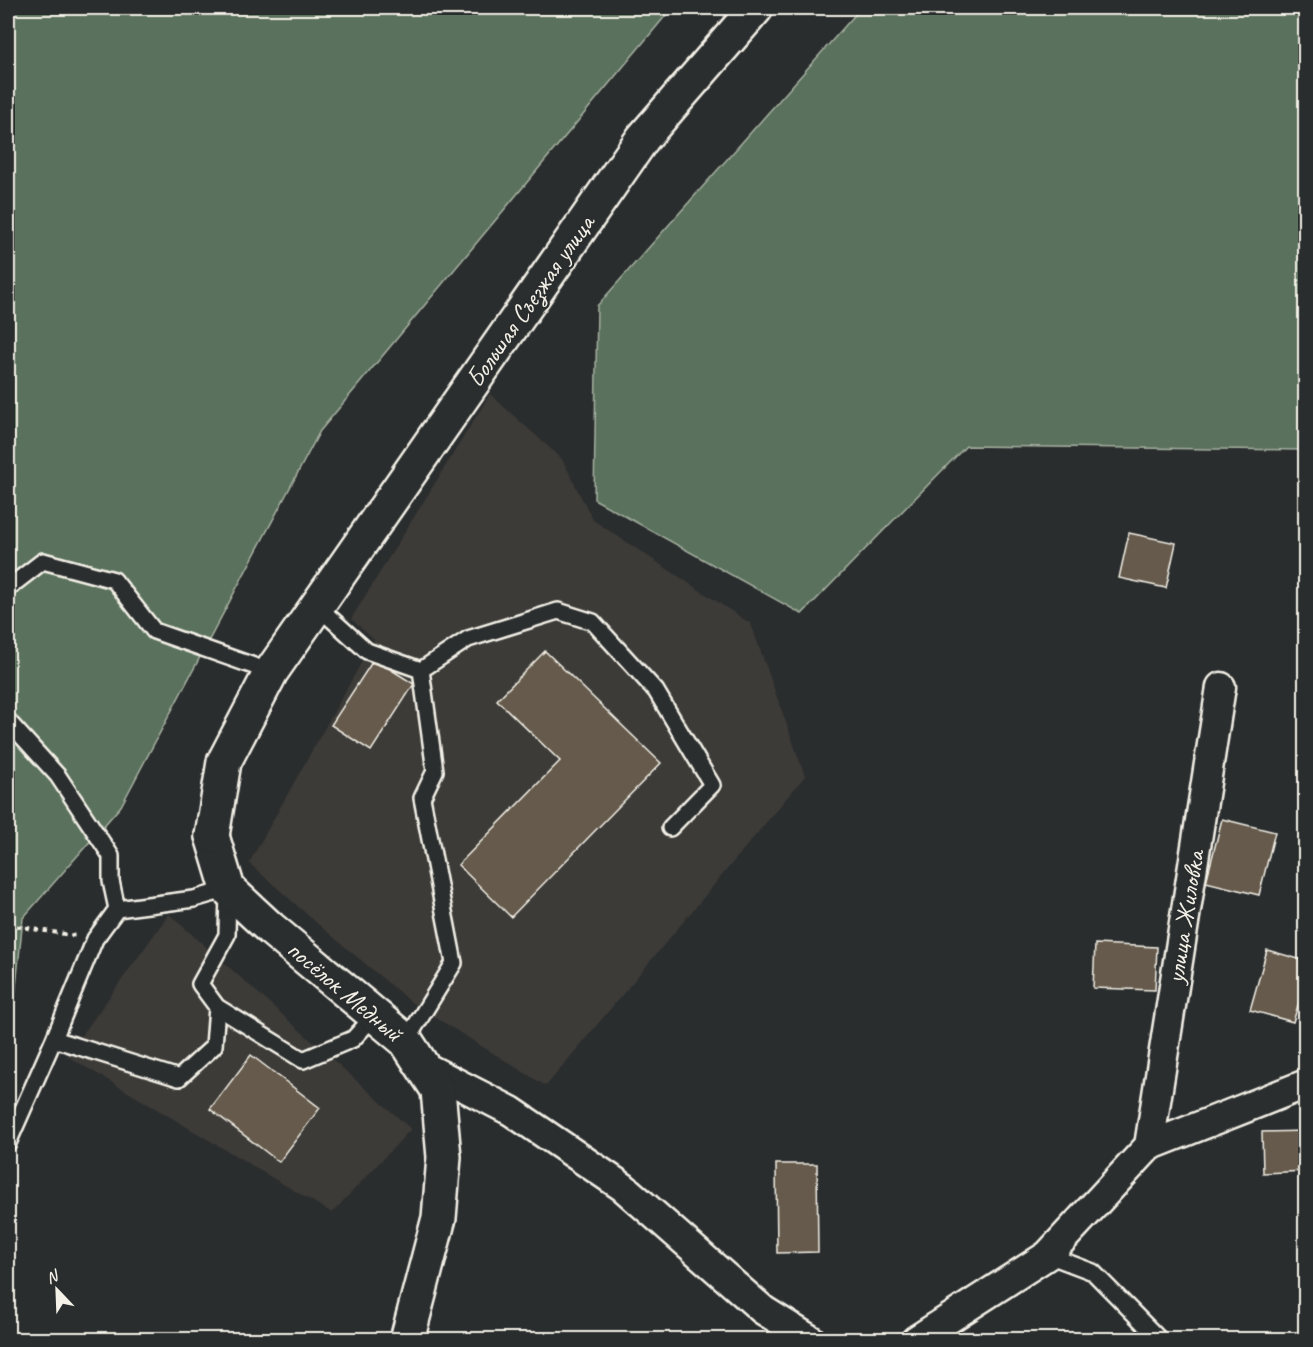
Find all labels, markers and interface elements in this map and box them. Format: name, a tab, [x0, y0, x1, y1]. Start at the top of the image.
street label: Большая Съезжая улица	[458, 206, 604, 394]
street label: улица Жиловка	[1158, 846, 1212, 988]
street label: посёлок Медный	[280, 933, 412, 1051]
north arrow	[27, 1260, 87, 1320]
text: N	[43, 1265, 63, 1288]

